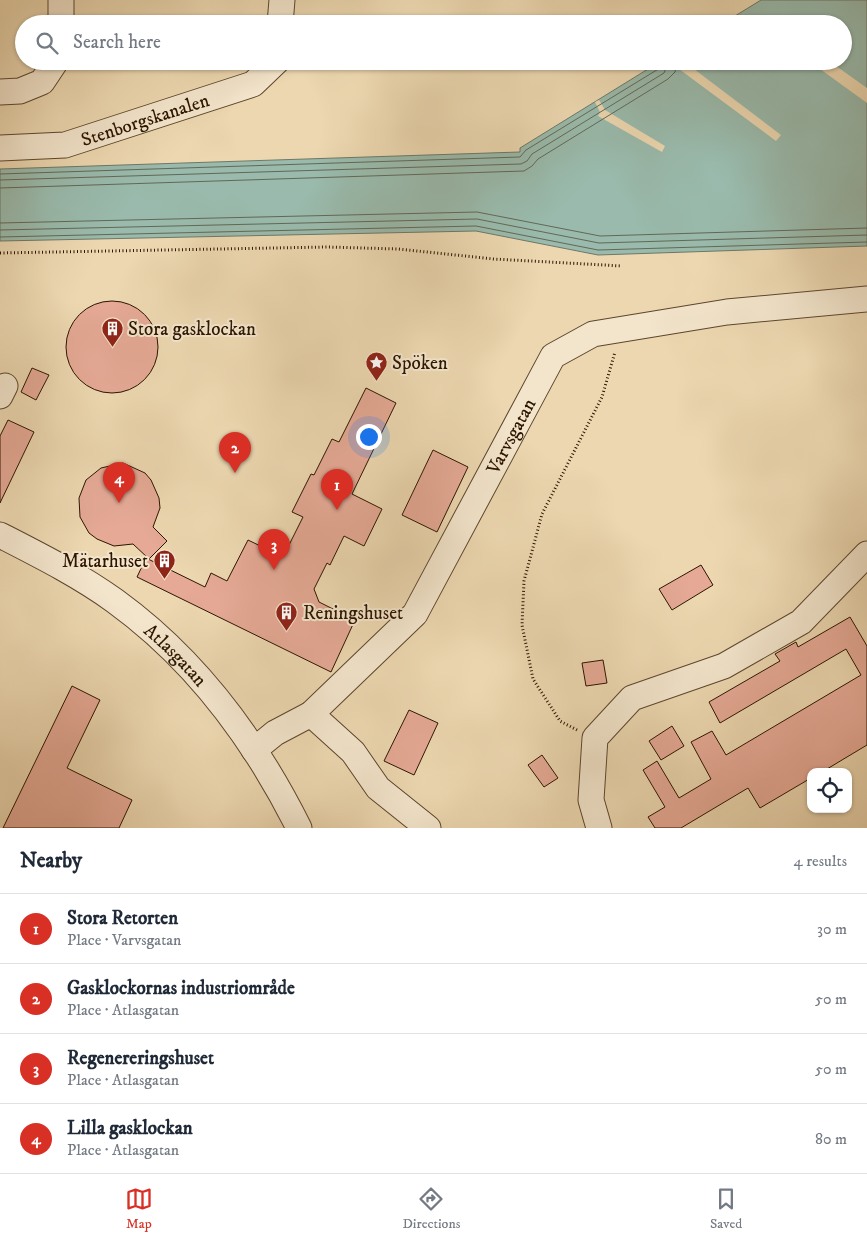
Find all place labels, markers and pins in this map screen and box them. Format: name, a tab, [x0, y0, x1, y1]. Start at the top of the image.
building icon: Stora gasklockan	[100, 316, 124, 347]
place label: Stora gasklockan	[128, 318, 256, 341]
place icon: Spöken	[364, 350, 388, 381]
place label: Spöken	[392, 352, 448, 375]
pin: 2	[219, 432, 251, 473]
pin: 4	[103, 462, 135, 503]
pin: 1	[321, 469, 353, 510]
pin: 3	[258, 529, 290, 570]
building icon: Mätarhuset	[152, 548, 176, 579]
place label: Mätarhuset	[62, 550, 148, 573]
building icon: Reningshuset	[275, 600, 299, 631]
place label: Reningshuset	[303, 602, 403, 625]

